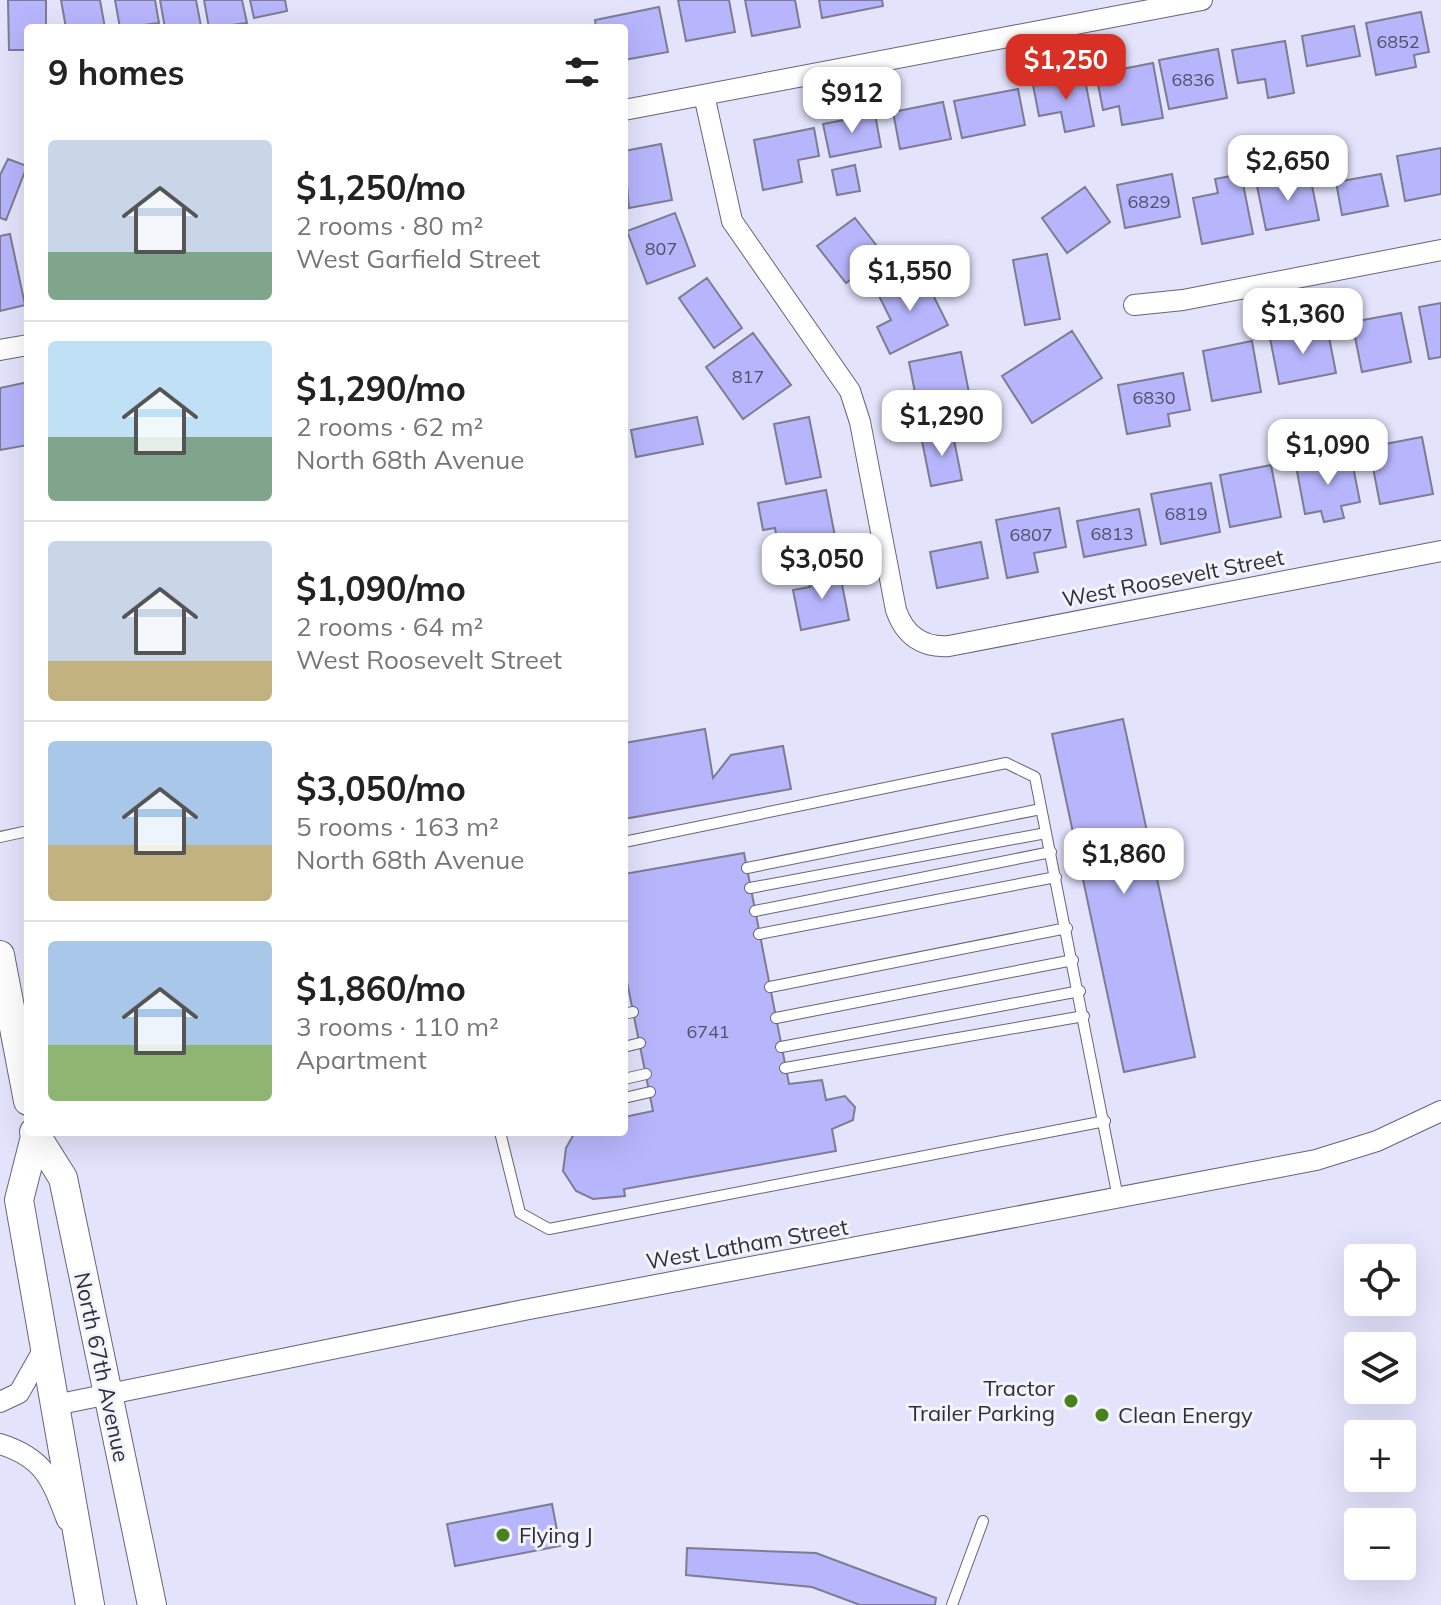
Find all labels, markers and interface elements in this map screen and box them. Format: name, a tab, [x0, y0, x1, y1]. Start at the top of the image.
house number: 6852	[1376, 30, 1420, 53]
pin: $1,250	[1001, 34, 1131, 102]
text: $1,250	[1024, 43, 1108, 76]
icon: filters	[560, 50, 604, 94]
text: 9 homes	[48, 51, 185, 94]
pin: $912	[805, 67, 899, 135]
house number: 6836	[1171, 68, 1215, 91]
text: $912	[821, 76, 883, 109]
pin: $2,650	[1223, 135, 1353, 203]
text: $2,650	[1246, 144, 1330, 177]
text: $1,250/mo	[296, 166, 466, 209]
icon: home	[112, 172, 208, 268]
house number: 6829	[1127, 190, 1171, 213]
text: 2 rooms · 80 m²	[296, 209, 483, 242]
house number: 807	[645, 237, 677, 260]
text: West Garfield Street	[296, 242, 540, 275]
pin: $1,550	[845, 245, 975, 313]
text: $1,550	[868, 254, 952, 287]
pin: $1,360	[1238, 288, 1368, 356]
text: $1,360	[1261, 297, 1345, 330]
house number: 817	[732, 365, 764, 388]
text: $1,290/mo	[296, 367, 466, 410]
icon: home	[112, 373, 208, 469]
house number: 6830	[1132, 386, 1176, 409]
pin: $1,290	[877, 390, 1007, 458]
text: $1,290	[900, 399, 984, 432]
text: 2 rooms · 62 m²	[296, 410, 483, 443]
pin: $1,090	[1263, 419, 1393, 487]
text: $1,090	[1286, 428, 1370, 461]
text: North 68th Avenue	[296, 443, 524, 476]
house number: 6819	[1164, 502, 1208, 525]
house number: 6813	[1090, 522, 1134, 545]
house number: 6807	[1009, 523, 1053, 546]
pin: $3,050	[757, 533, 887, 601]
text: $3,050	[780, 542, 864, 575]
street label: West Roosevelt Street	[1060, 543, 1287, 613]
text: $1,090/mo	[296, 567, 466, 610]
icon: home	[112, 573, 208, 669]
text: 2 rooms · 64 m²	[296, 610, 483, 643]
text: West Roosevelt Street	[296, 643, 562, 676]
text: $3,050/mo	[296, 767, 466, 810]
icon: home	[112, 773, 208, 869]
text: 5 rooms · 163 m²	[296, 810, 499, 843]
pin: $1,860	[1059, 828, 1189, 896]
text: $1,860	[1082, 837, 1166, 870]
text: North 68th Avenue	[296, 843, 524, 876]
text: $1,860/mo	[296, 967, 466, 1010]
icon: home	[112, 973, 208, 1069]
text: 3 rooms · 110 m²	[296, 1010, 499, 1043]
house number: 6741	[686, 1020, 730, 1043]
text: Apartment	[296, 1043, 427, 1076]
street label: West Latham Street	[644, 1212, 850, 1276]
map controls	[1344, 1244, 1416, 1580]
button: locate	[1344, 1244, 1416, 1316]
street label: North 67th Avenue	[68, 1270, 136, 1464]
button: layers	[1344, 1332, 1416, 1404]
place label: Tractor Trailer Parking	[908, 1374, 1055, 1427]
marker: Tractor Trailer Parking	[1062, 1392, 1080, 1410]
place label: Clean Energy	[1118, 1401, 1253, 1429]
marker: Clean Energy	[1093, 1406, 1111, 1424]
button: +	[1344, 1420, 1416, 1492]
button: −	[1344, 1508, 1416, 1580]
place label: Flying J	[519, 1521, 593, 1549]
marker: Flying J	[494, 1526, 512, 1544]

